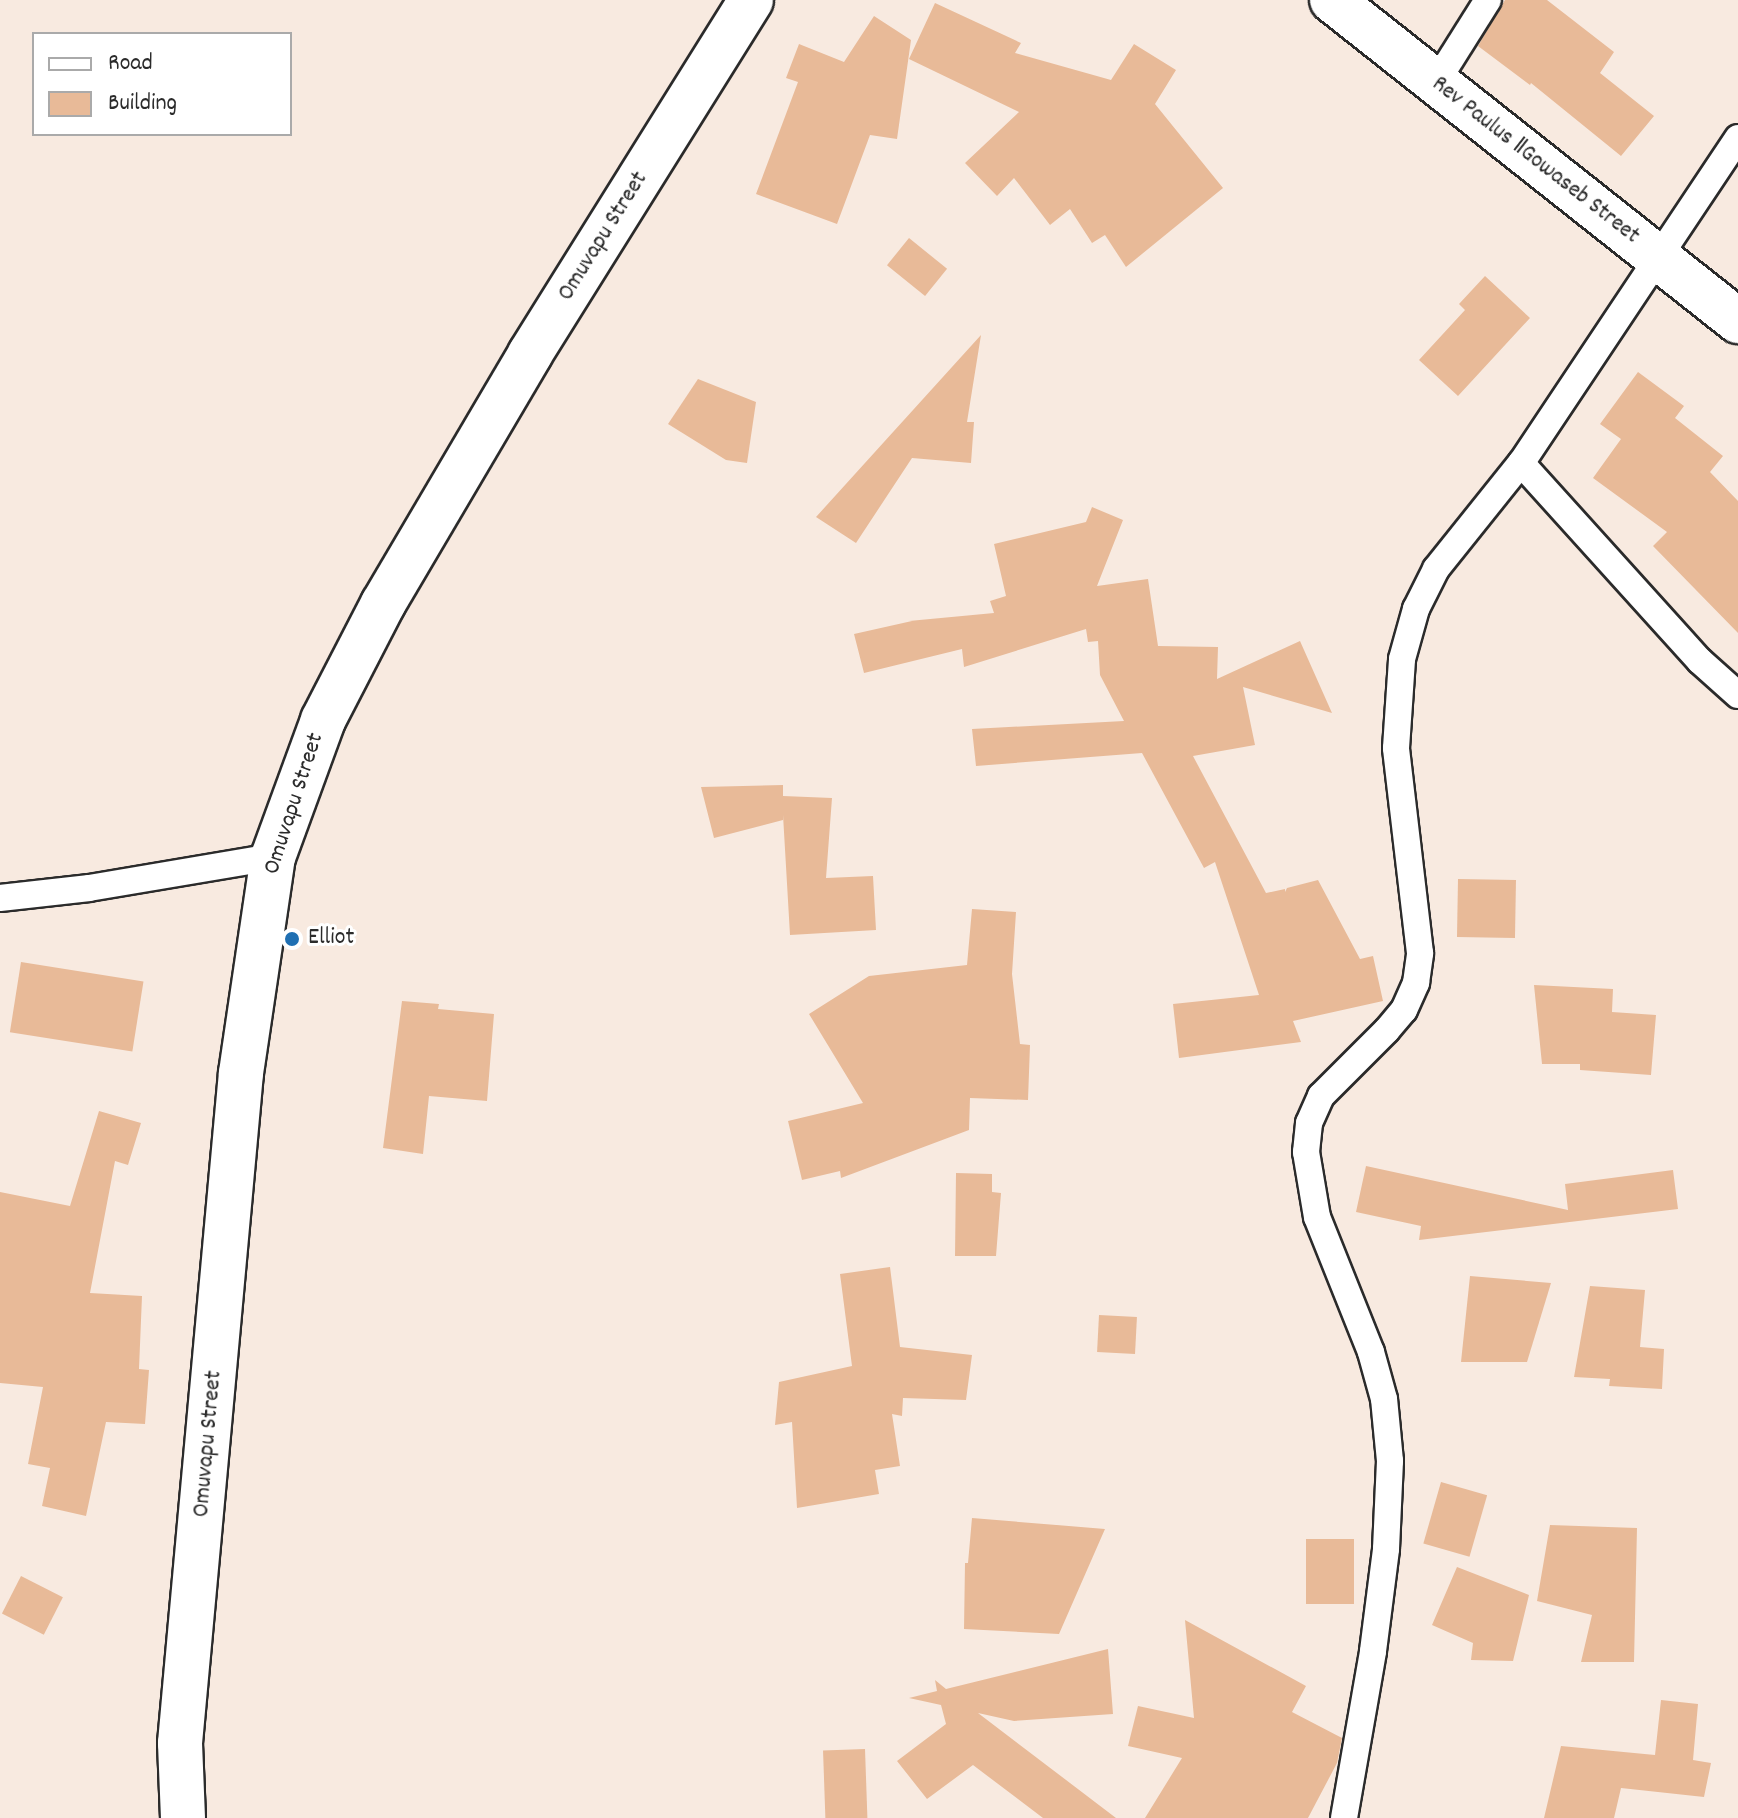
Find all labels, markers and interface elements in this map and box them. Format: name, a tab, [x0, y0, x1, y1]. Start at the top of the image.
legend	[32, 32, 292, 136]
text: Road	[108, 47, 153, 81]
street label: Rev Paulus ǁGowaseb Street	[1425, 71, 1645, 251]
text: Building	[108, 87, 177, 121]
street label: Omuvapu Street	[553, 167, 655, 307]
street label: Omuvapu Street	[259, 730, 331, 878]
place label: Elliot	[308, 925, 354, 953]
marker: Elliot	[283, 930, 301, 948]
street label: Omuvapu Street	[188, 1369, 230, 1519]

